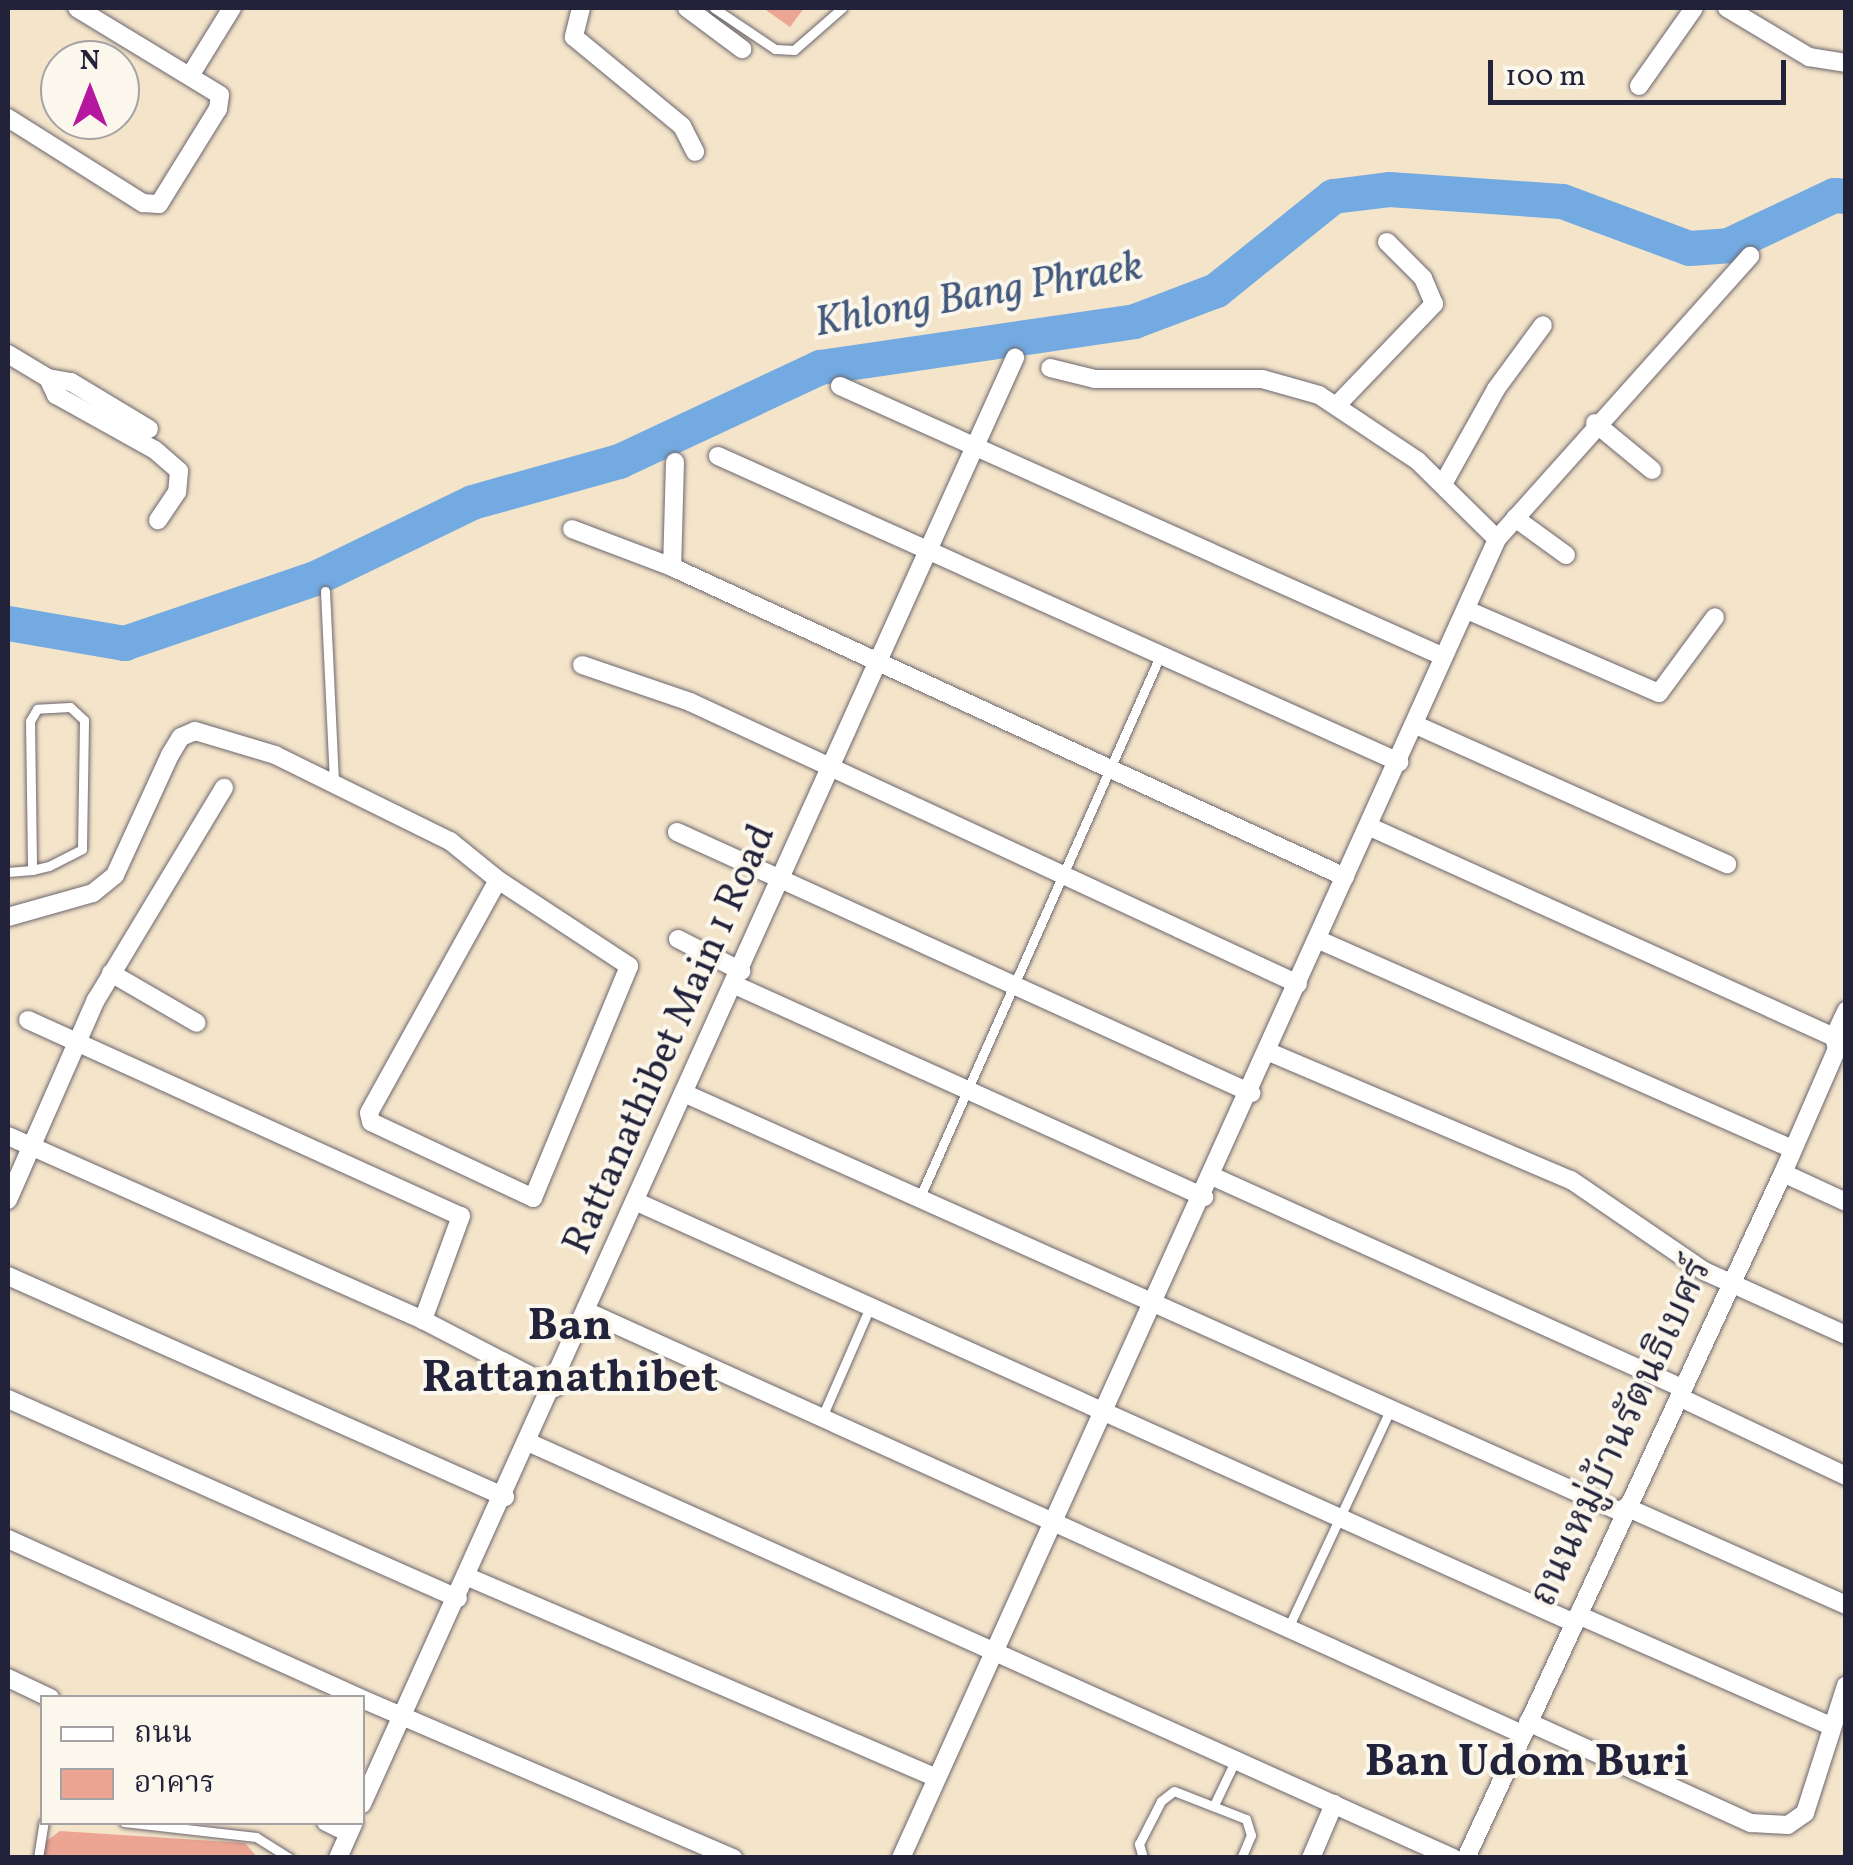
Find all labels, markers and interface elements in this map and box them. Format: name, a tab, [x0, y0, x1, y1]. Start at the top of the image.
north arrow	[40, 40, 140, 140]
scale bar	[1493, 40, 1790, 102]
text: N	[80, 42, 100, 81]
text: 100 m	[1505, 56, 1586, 98]
water label: Khlong Bang Phraek	[811, 243, 1147, 351]
street label: Rattanathibet Main 1 Road	[554, 818, 788, 1262]
street label: ถนนหมู่บ้านรัตนธิเบศร์	[1520, 1251, 1724, 1615]
district label: Ban Rattanathibet	[422, 1301, 718, 1407]
legend	[40, 1695, 365, 1825]
text: ถนน	[134, 1713, 192, 1755]
district label: Ban Udom Buri	[1365, 1737, 1689, 1791]
text: อาคาร	[134, 1763, 215, 1805]

